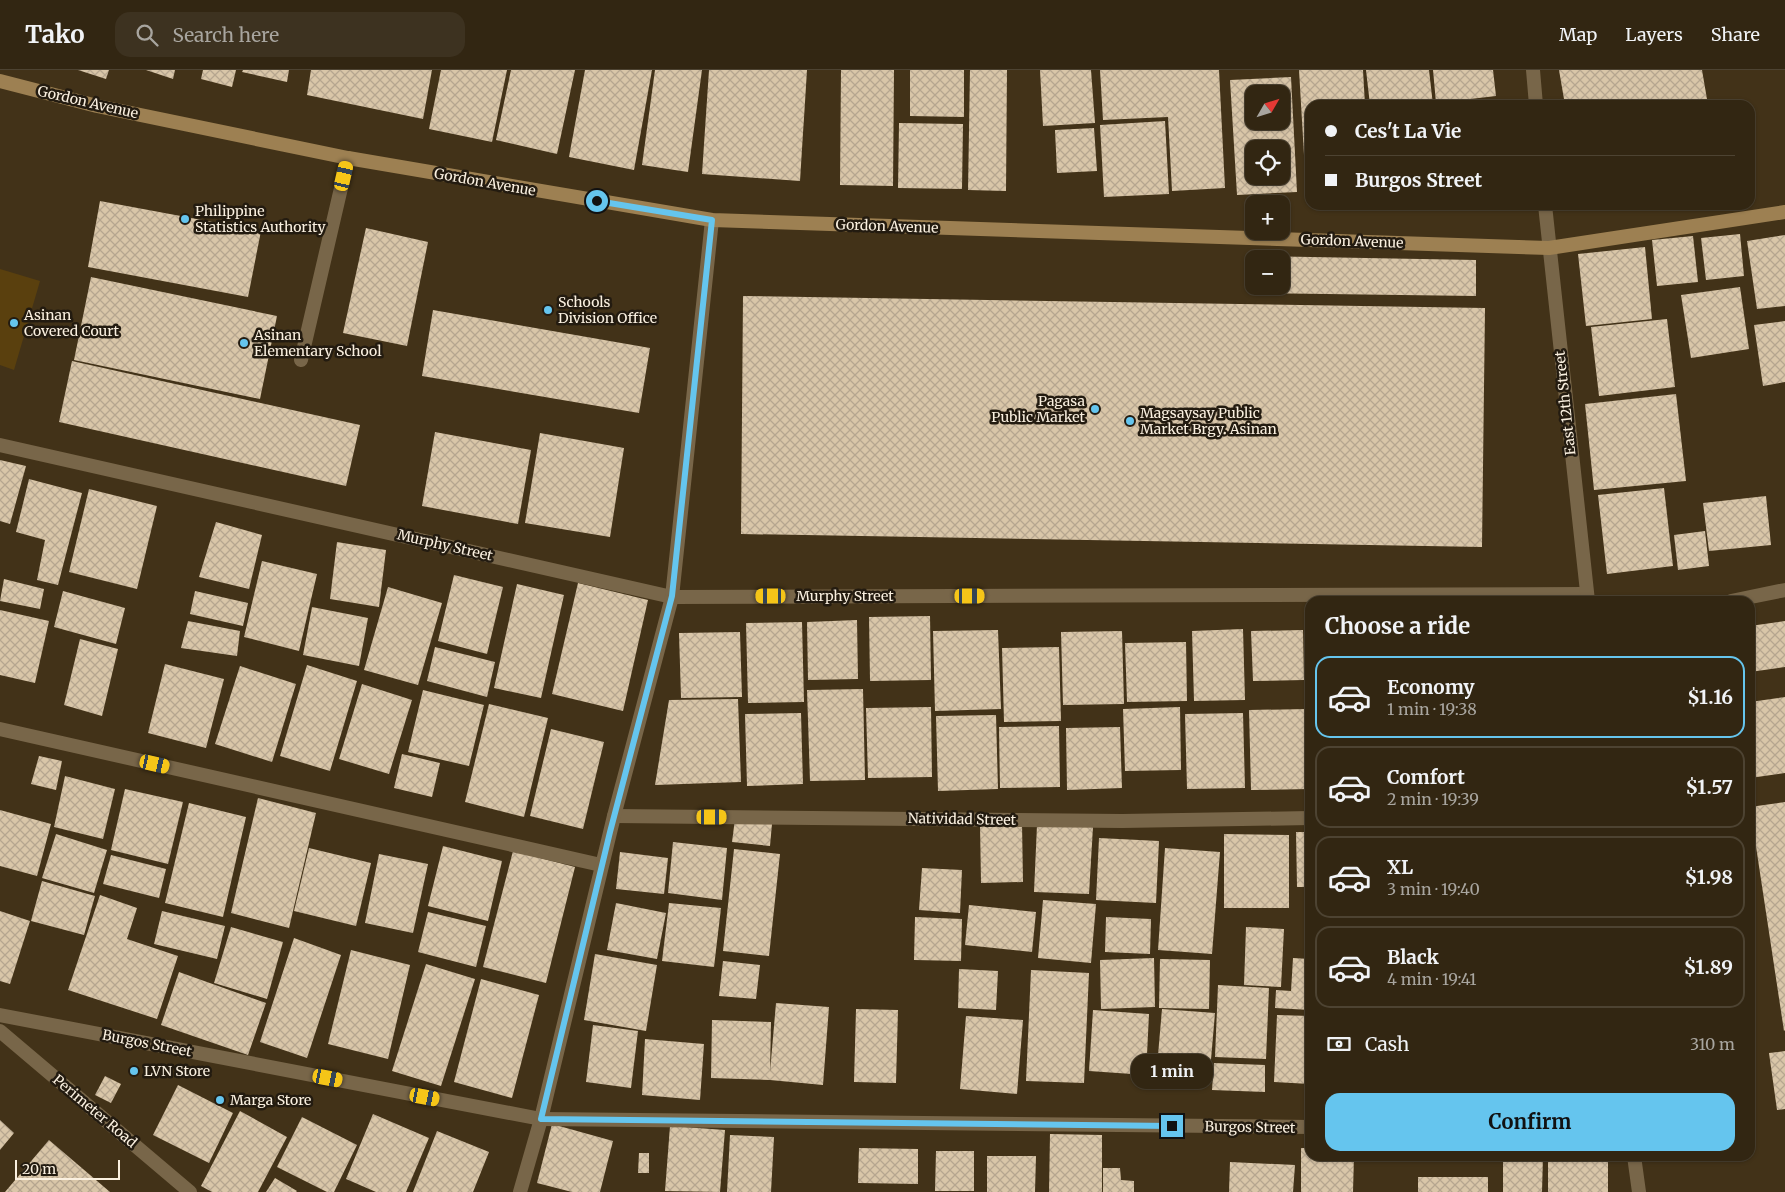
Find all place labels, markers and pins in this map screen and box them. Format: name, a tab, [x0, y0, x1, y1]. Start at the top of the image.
place label: Philippine Statistics Authority	[195, 202, 327, 236]
marker: Philippine Statistics Authority	[179, 213, 191, 225]
place label: Schools Division Office	[558, 293, 657, 327]
marker: Schools Division Office	[542, 304, 554, 316]
place label: Asinan Covered Court	[23, 306, 120, 340]
marker: Asinan Covered Court	[8, 317, 20, 329]
place label: Asinan Elementary School	[253, 326, 382, 360]
marker: Asinan Elementary School	[238, 337, 250, 349]
place label: Pagasa Public Market	[991, 392, 1086, 426]
marker: Pagasa Public Market	[1089, 403, 1101, 415]
place label: Magsaysay Public Market Brgy. Asinan	[1140, 404, 1277, 438]
marker: Magsaysay Public Market Brgy. Asinan	[1124, 415, 1136, 427]
place label: LVN Store	[144, 1062, 210, 1080]
marker: LVN Store	[128, 1065, 140, 1077]
place label: Marga Store	[230, 1091, 311, 1109]
marker: Marga Store	[214, 1094, 226, 1106]

